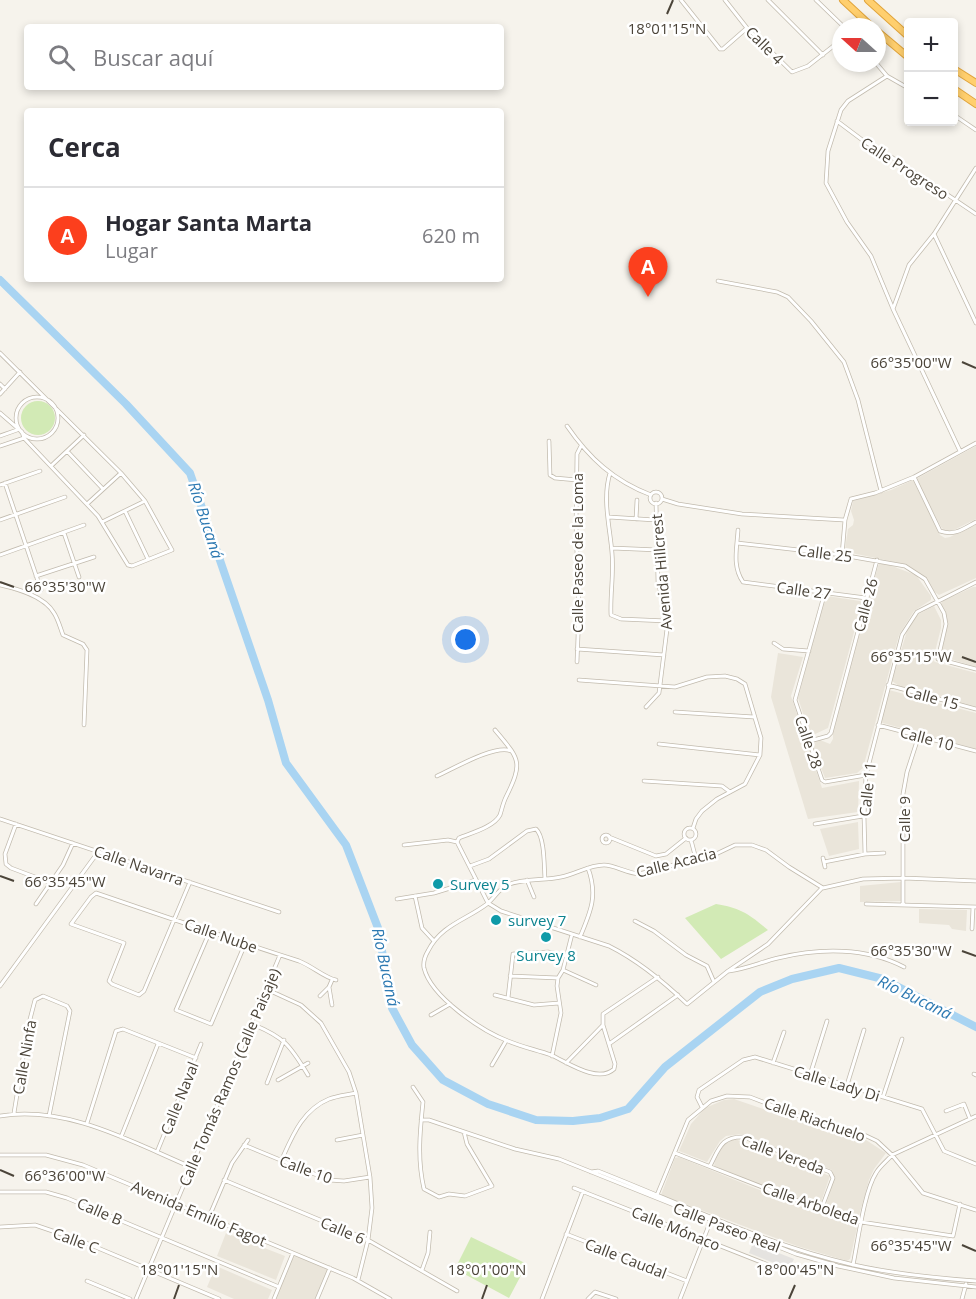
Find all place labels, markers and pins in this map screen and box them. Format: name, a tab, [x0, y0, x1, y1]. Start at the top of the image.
pin: A	[628, 248, 668, 297]
place label: Survey 5	[450, 874, 509, 894]
marker: Survey 5	[431, 877, 445, 891]
place label: survey 7	[508, 910, 566, 930]
marker: survey 7	[489, 913, 503, 927]
marker: Survey 8	[539, 930, 553, 944]
place label: Survey 8	[516, 945, 576, 965]

